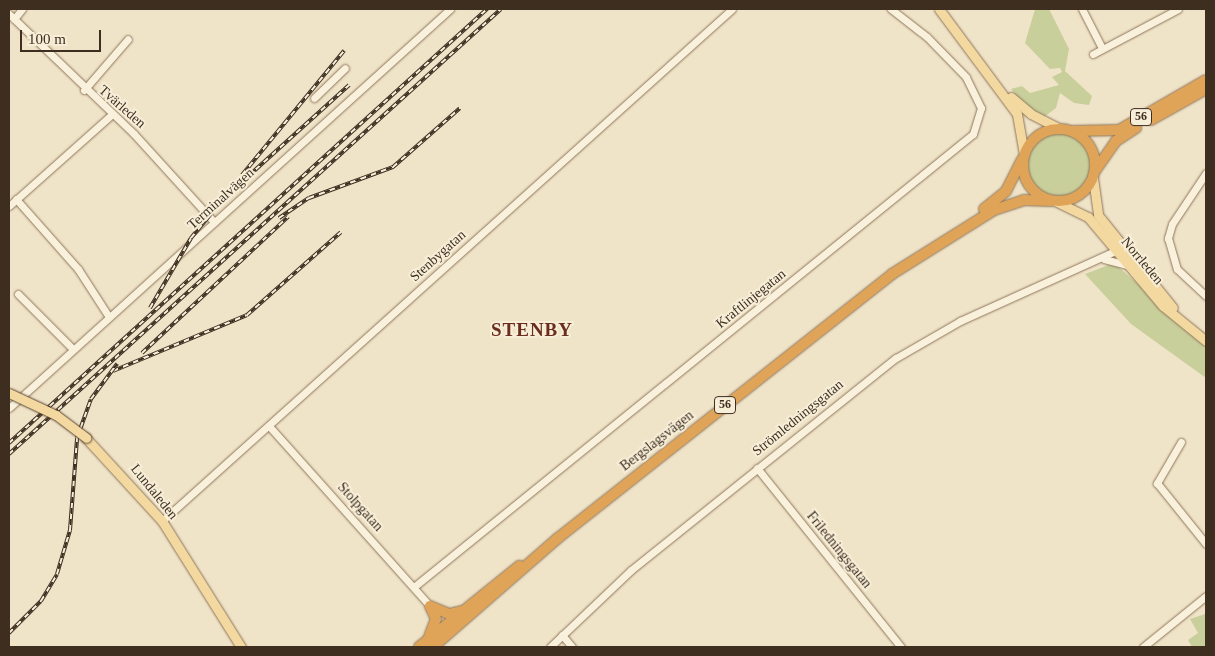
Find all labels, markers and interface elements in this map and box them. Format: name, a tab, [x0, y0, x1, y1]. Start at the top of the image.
scale bar	[22, 20, 104, 52]
text: 100 m	[28, 31, 66, 47]
street label: Tvärleden	[95, 82, 149, 132]
road number: 56	[1130, 108, 1152, 126]
street label: Terminalvägen	[184, 165, 258, 233]
street label: Stenbygatan	[407, 227, 469, 285]
street label: Norrleden	[1117, 234, 1167, 288]
street label: Kraftlinjegatan	[713, 266, 789, 332]
district label: STENBY	[490, 319, 574, 341]
street label: Strömledningsgatan	[749, 376, 847, 460]
road number: 56	[714, 396, 736, 414]
street label: Bergslagsvägen	[617, 407, 697, 475]
street label: Lundaleden	[127, 461, 181, 523]
street label: Stolpgatan	[334, 479, 386, 535]
street label: Friledningsgatan	[803, 508, 875, 592]

